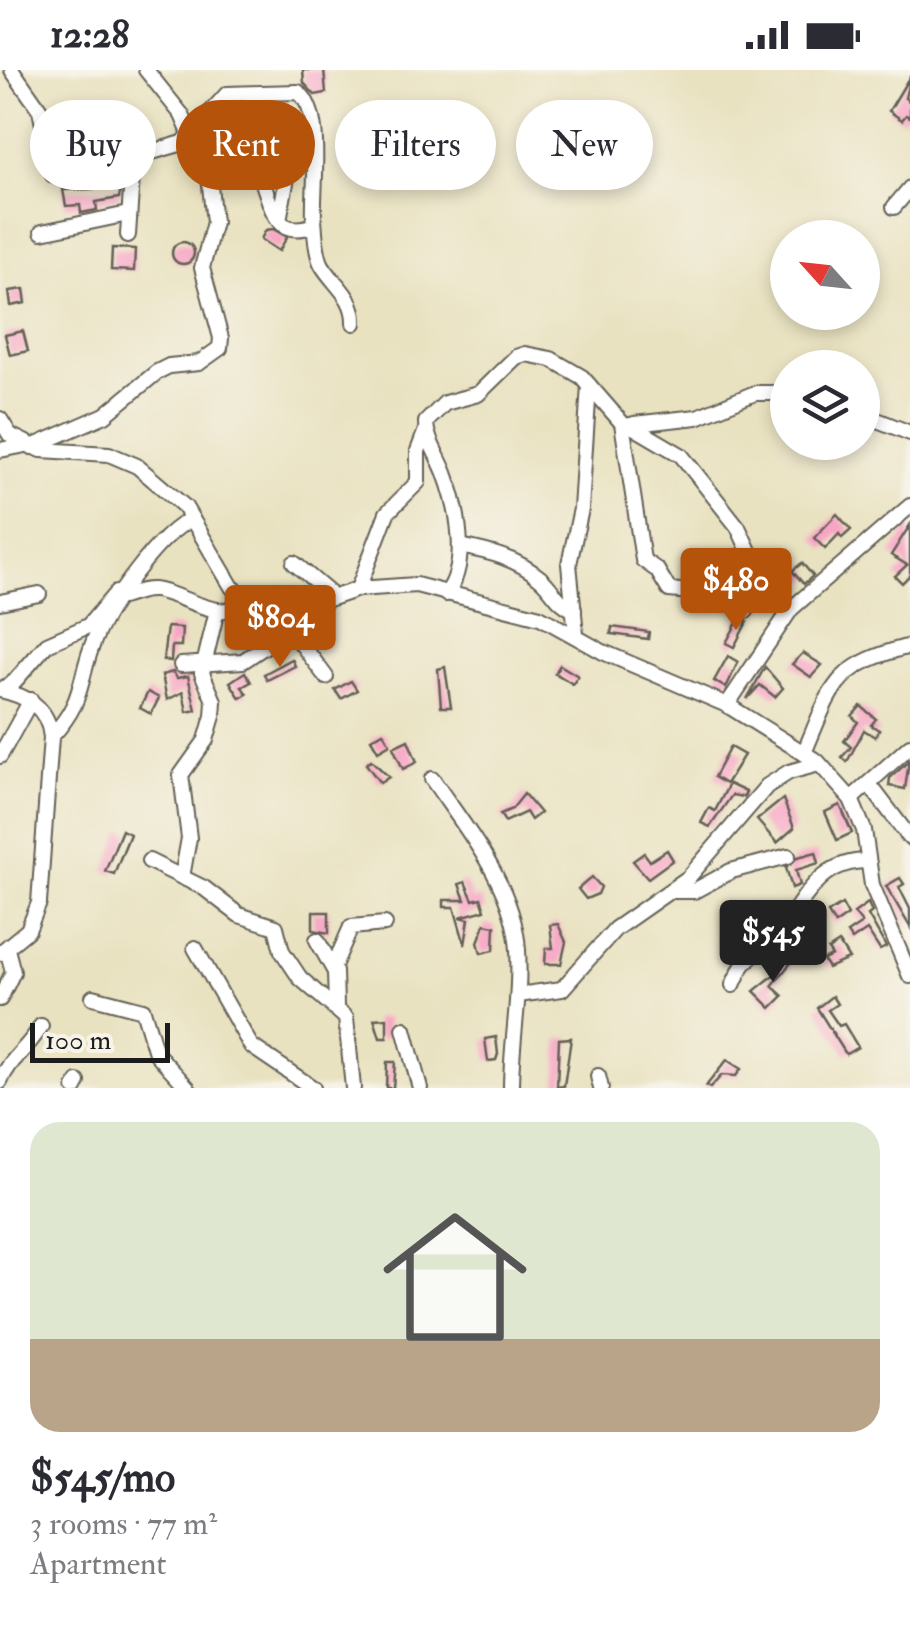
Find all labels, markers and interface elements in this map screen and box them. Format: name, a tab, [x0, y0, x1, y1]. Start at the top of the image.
text: 12:28	[50, 11, 129, 59]
chip: Buy	[30, 100, 156, 190]
chip: Rent	[176, 100, 315, 190]
chip: Filters	[335, 100, 496, 190]
chip: New	[516, 100, 653, 190]
north arrow	[770, 220, 880, 330]
map controls	[770, 220, 880, 460]
button: layers	[770, 350, 880, 460]
pin: $480	[677, 548, 795, 633]
text: $480	[703, 560, 769, 600]
pin: $804	[221, 585, 339, 670]
text: $804	[247, 597, 313, 637]
pin: $545	[714, 900, 832, 985]
text: $545	[742, 912, 804, 952]
scale bar	[30, 1018, 170, 1063]
text: 100 m	[45, 1023, 111, 1058]
icon: home	[365, 1187, 545, 1367]
text: $545/mo	[30, 1452, 175, 1504]
text: 3 rooms · 77 m²	[30, 1504, 217, 1544]
text: Apartment	[30, 1544, 167, 1584]

